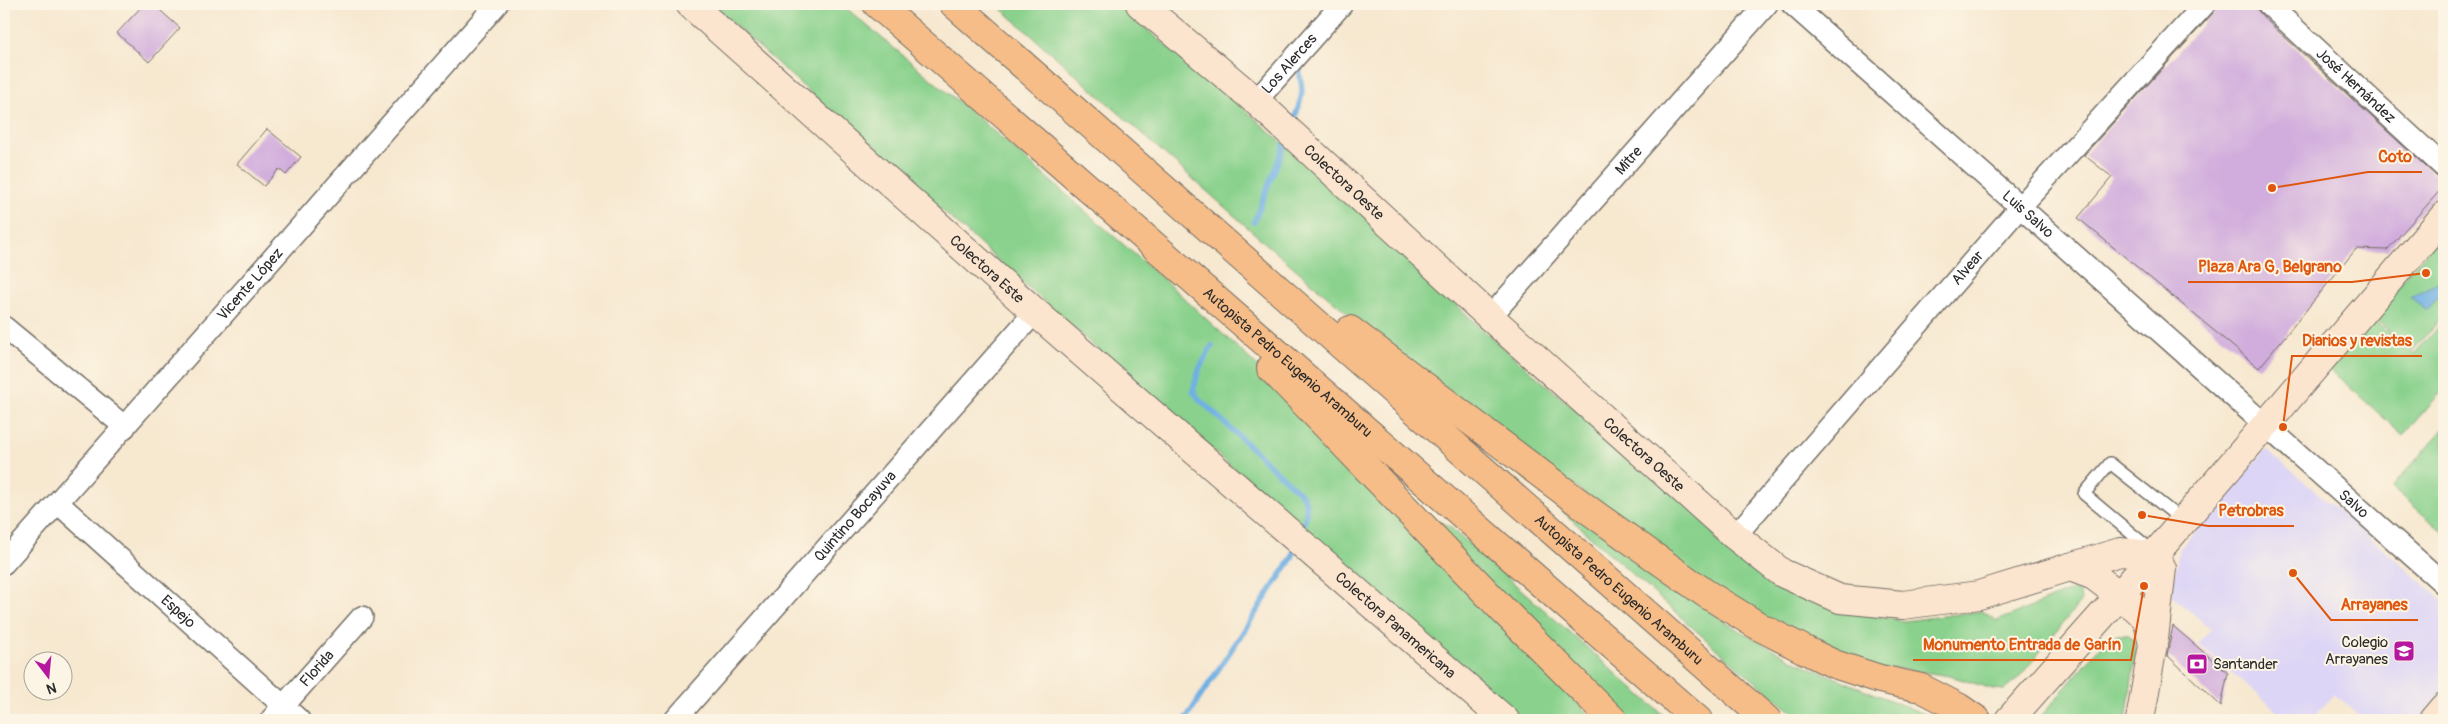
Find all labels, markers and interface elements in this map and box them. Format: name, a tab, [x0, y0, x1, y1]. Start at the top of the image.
street label: Los Alerces	[1257, 29, 1321, 98]
street label: José Hernández	[2312, 44, 2400, 127]
street label: Colectora Oeste	[1300, 140, 1389, 224]
callout: Coto	[2368, 141, 2422, 172]
street label: Mitre	[1611, 142, 1647, 179]
text: Coto	[2378, 147, 2412, 167]
street label: Luis Salvo	[1998, 186, 2058, 242]
street label: Colectora Este	[946, 231, 1029, 308]
street label: Vicente López	[213, 244, 287, 324]
street label: Alvear	[1947, 246, 1988, 289]
callout: Plaza Ara G, Belgrano	[2188, 251, 2352, 282]
text: Plaza Ara G, Belgrano	[2198, 257, 2342, 277]
street label: Autopista Pedro Eugenio Aramburu	[1199, 283, 1376, 441]
callout: Diarios y revistas	[2292, 325, 2422, 356]
text: Diarios y revistas	[2302, 331, 2413, 351]
street label: Colectora Oeste	[1599, 413, 1689, 496]
street label: Quintino Bocayuva	[810, 467, 900, 566]
street label: Salvo	[2335, 485, 2373, 522]
callout: Petrobras	[2208, 495, 2294, 526]
text: Petrobras	[2218, 501, 2285, 521]
street label: Autopista Pedro Eugenio Aramburu	[1530, 510, 1707, 669]
street label: Colectora Panamericana	[1331, 567, 1460, 683]
callout: Arrayanes	[2331, 589, 2418, 620]
street label: Espejo	[157, 591, 200, 632]
text: Arrayanes	[2340, 595, 2408, 615]
callout: Monumento Entrada de Garín	[1913, 629, 2131, 660]
place label: Colegio Arrayanes	[2325, 633, 2388, 669]
text: Monumento Entrada de Garín	[1923, 635, 2121, 655]
school or university icon: Colegio Arrayanes	[2392, 639, 2416, 663]
street label: Florida	[295, 646, 338, 691]
north arrow	[22, 652, 72, 702]
bank icon: Santander	[2185, 652, 2209, 676]
place label: Santander	[2213, 655, 2279, 674]
text: N	[45, 679, 58, 697]

